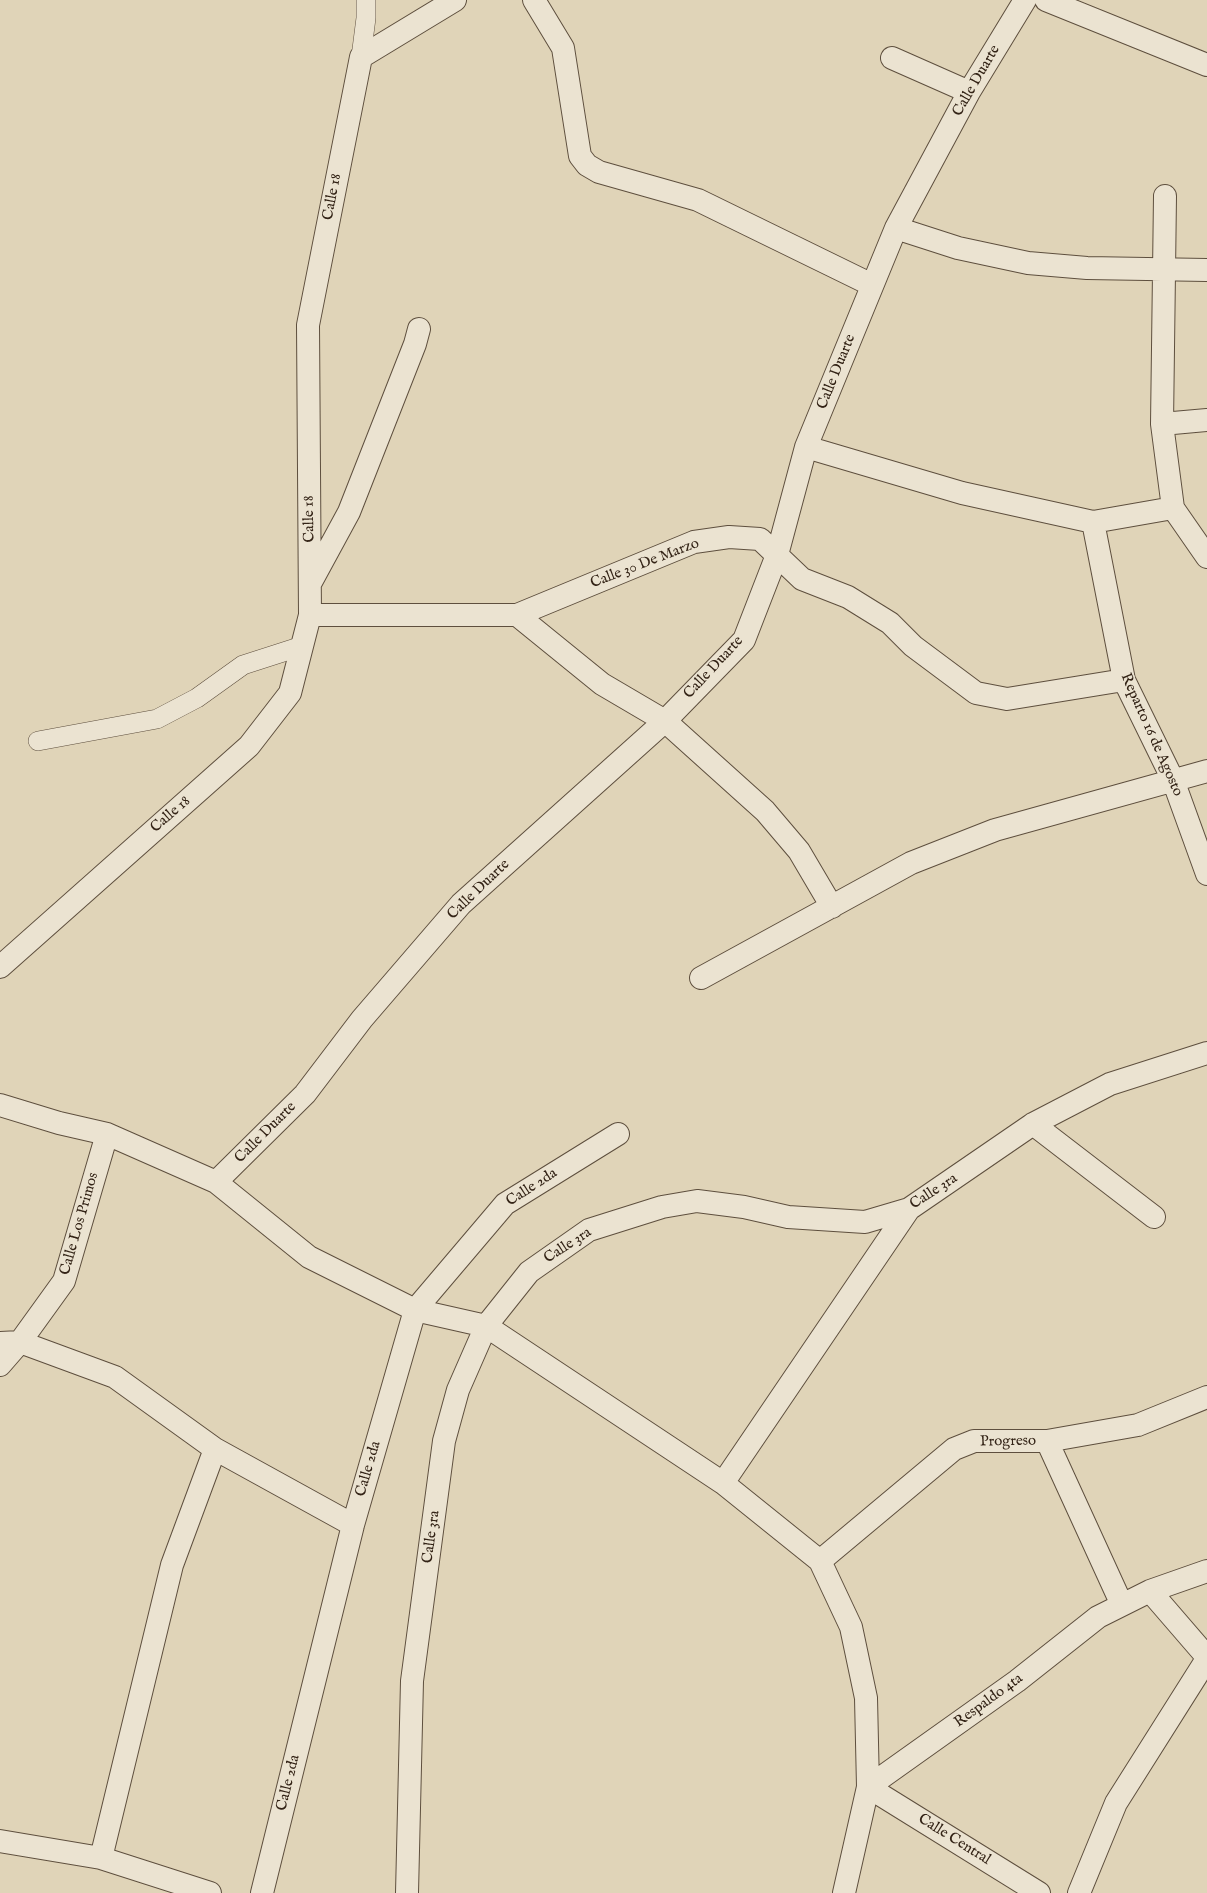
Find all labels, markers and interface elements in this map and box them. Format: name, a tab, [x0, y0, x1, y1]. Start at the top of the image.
street label: Calle Duarte	[949, 42, 1005, 120]
street label: Calle 18	[320, 172, 346, 222]
street label: Calle Duarte	[814, 332, 860, 412]
street label: Calle 18	[301, 495, 319, 543]
street label: Calle 30 De Marzo	[588, 535, 702, 593]
street label: Calle Duarte	[680, 633, 748, 703]
street label: Reparto 16 de Agosto	[1116, 671, 1186, 799]
street label: Calle 18	[147, 793, 195, 837]
street label: Calle Duarte	[444, 856, 514, 924]
street label: Calle Duarte	[232, 1099, 300, 1167]
street label: Calle 2da	[503, 1165, 561, 1211]
street label: Calle 3ra	[907, 1170, 961, 1214]
street label: Calle Los Primos	[57, 1171, 103, 1277]
street label: Calle 3ra	[541, 1224, 595, 1268]
street label: Progreso	[980, 1433, 1036, 1451]
street label: Calle 2da	[352, 1439, 386, 1499]
street label: Calle 3ra	[419, 1509, 445, 1565]
street label: Respaldo 4ta	[951, 1670, 1027, 1732]
street label: Calle 2da	[273, 1753, 305, 1813]
street label: Calle Central	[914, 1811, 994, 1869]

